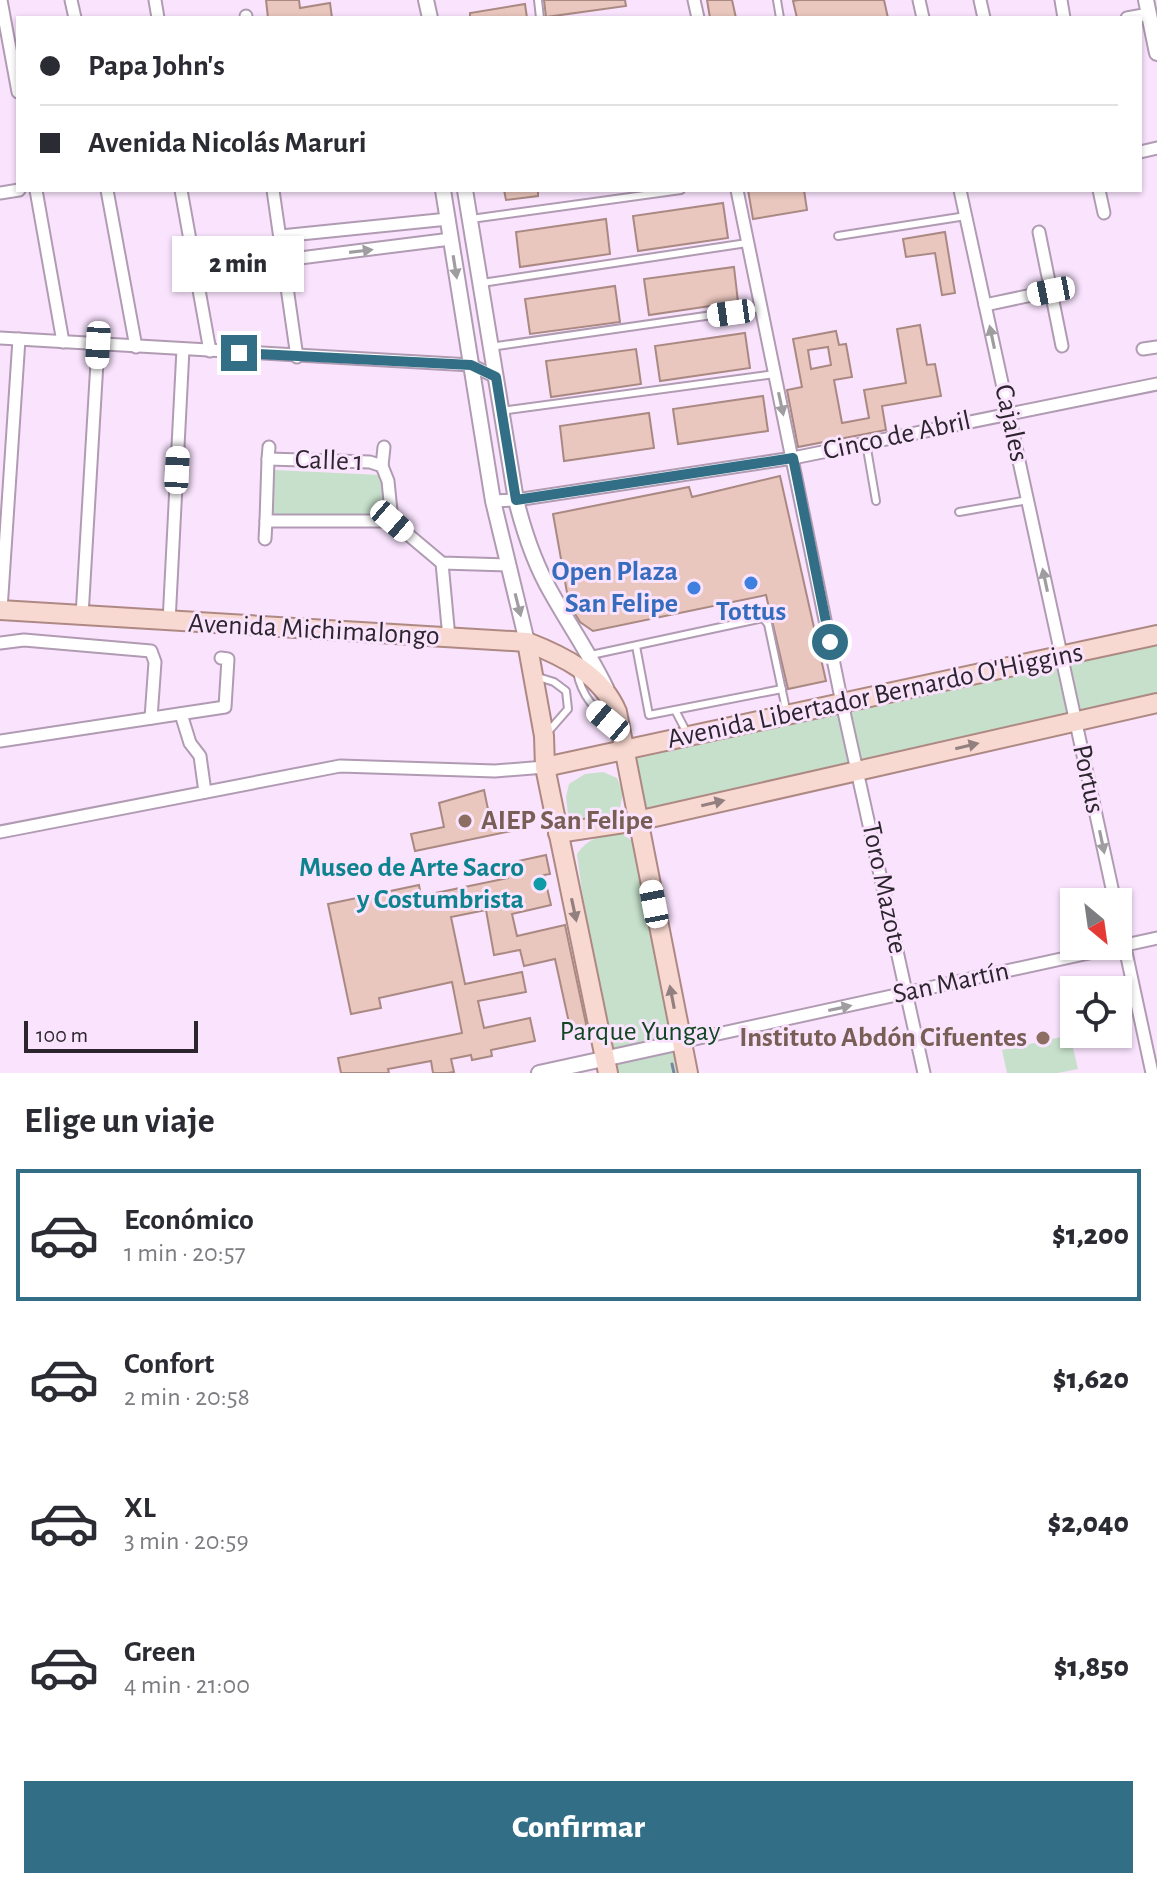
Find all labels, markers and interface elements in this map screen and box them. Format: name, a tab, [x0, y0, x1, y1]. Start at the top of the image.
text: Papa John's	[88, 51, 225, 81]
text: Avenida Nicolás Maruri	[88, 128, 366, 158]
callout: 2 min	[173, 237, 305, 293]
one-way arrow	[349, 244, 374, 257]
text: 2 min	[209, 251, 267, 277]
one-way arrow	[449, 255, 462, 280]
car	[1025, 275, 1077, 307]
car	[706, 298, 756, 328]
car	[85, 320, 111, 370]
one-way arrow	[985, 325, 998, 350]
route end	[221, 335, 257, 371]
street label: Cajales	[989, 382, 1033, 464]
one-way arrow	[775, 391, 788, 416]
street label: Cinco de Abril	[821, 407, 973, 465]
car	[164, 445, 190, 495]
street label: Calle 1	[294, 446, 364, 476]
car	[366, 496, 418, 546]
place label: Open Plaza San Felipe	[552, 558, 678, 618]
one-way arrow	[1038, 567, 1051, 592]
marker: Tottus	[742, 574, 760, 592]
marker: Open Plaza San Felipe	[685, 579, 703, 597]
one-way arrow	[512, 593, 524, 618]
place label: Tottus	[716, 598, 786, 626]
street label: Avenida Michimalongo	[188, 609, 440, 651]
route start	[812, 624, 848, 660]
street label: Avenida Libertador Bernardo O'Higgins	[665, 638, 1085, 754]
car	[582, 696, 634, 746]
one-way arrow	[954, 739, 979, 752]
street label: Portus	[1067, 742, 1109, 816]
one-way arrow	[701, 797, 726, 809]
place label: AIEP San Felipe	[481, 807, 653, 835]
marker: AIEP San Felipe	[456, 812, 474, 830]
street label: Toro Mazote	[856, 820, 912, 956]
one-way arrow	[1096, 829, 1109, 854]
place label: Museo de Arte Sacro y Costumbrista	[299, 854, 524, 914]
marker: Museo de Arte Sacro y Costumbrista	[531, 875, 549, 893]
car	[638, 878, 670, 930]
north arrow	[1060, 888, 1132, 960]
map controls	[1060, 888, 1132, 1048]
one-way arrow	[568, 897, 581, 922]
street label: San Martín	[890, 957, 1012, 1009]
button: locate	[1060, 976, 1132, 1048]
one-way arrow	[665, 984, 678, 1009]
one-way arrow	[827, 1001, 852, 1014]
scale bar	[24, 1017, 198, 1053]
park label: Parque Yungay	[560, 1018, 720, 1046]
text: 100 m	[36, 1024, 88, 1046]
place label: Instituto Abdón Cifuentes	[739, 1024, 1027, 1052]
marker: Instituto Abdón Cifuentes	[1034, 1029, 1052, 1047]
text: Elige un viaje	[24, 1103, 215, 1139]
icon: car	[28, 1199, 100, 1271]
text: Económico	[124, 1205, 254, 1235]
text: $1,200	[1052, 1220, 1129, 1250]
text: 1 min · 20:57	[124, 1240, 246, 1266]
icon: car	[28, 1343, 100, 1415]
text: Confort	[124, 1349, 214, 1379]
text: $1,620	[1053, 1364, 1129, 1394]
text: 2 min · 20:58	[124, 1384, 250, 1410]
icon: car	[28, 1487, 100, 1559]
text: XL	[124, 1493, 156, 1523]
text: $2,040	[1048, 1508, 1129, 1538]
text: 3 min · 20:59	[124, 1528, 249, 1554]
icon: car	[28, 1631, 100, 1703]
text: Green	[124, 1637, 196, 1667]
text: $1,850	[1054, 1652, 1129, 1682]
text: 4 min · 21:00	[124, 1672, 250, 1698]
button: Confirmar	[24, 1781, 1133, 1873]

